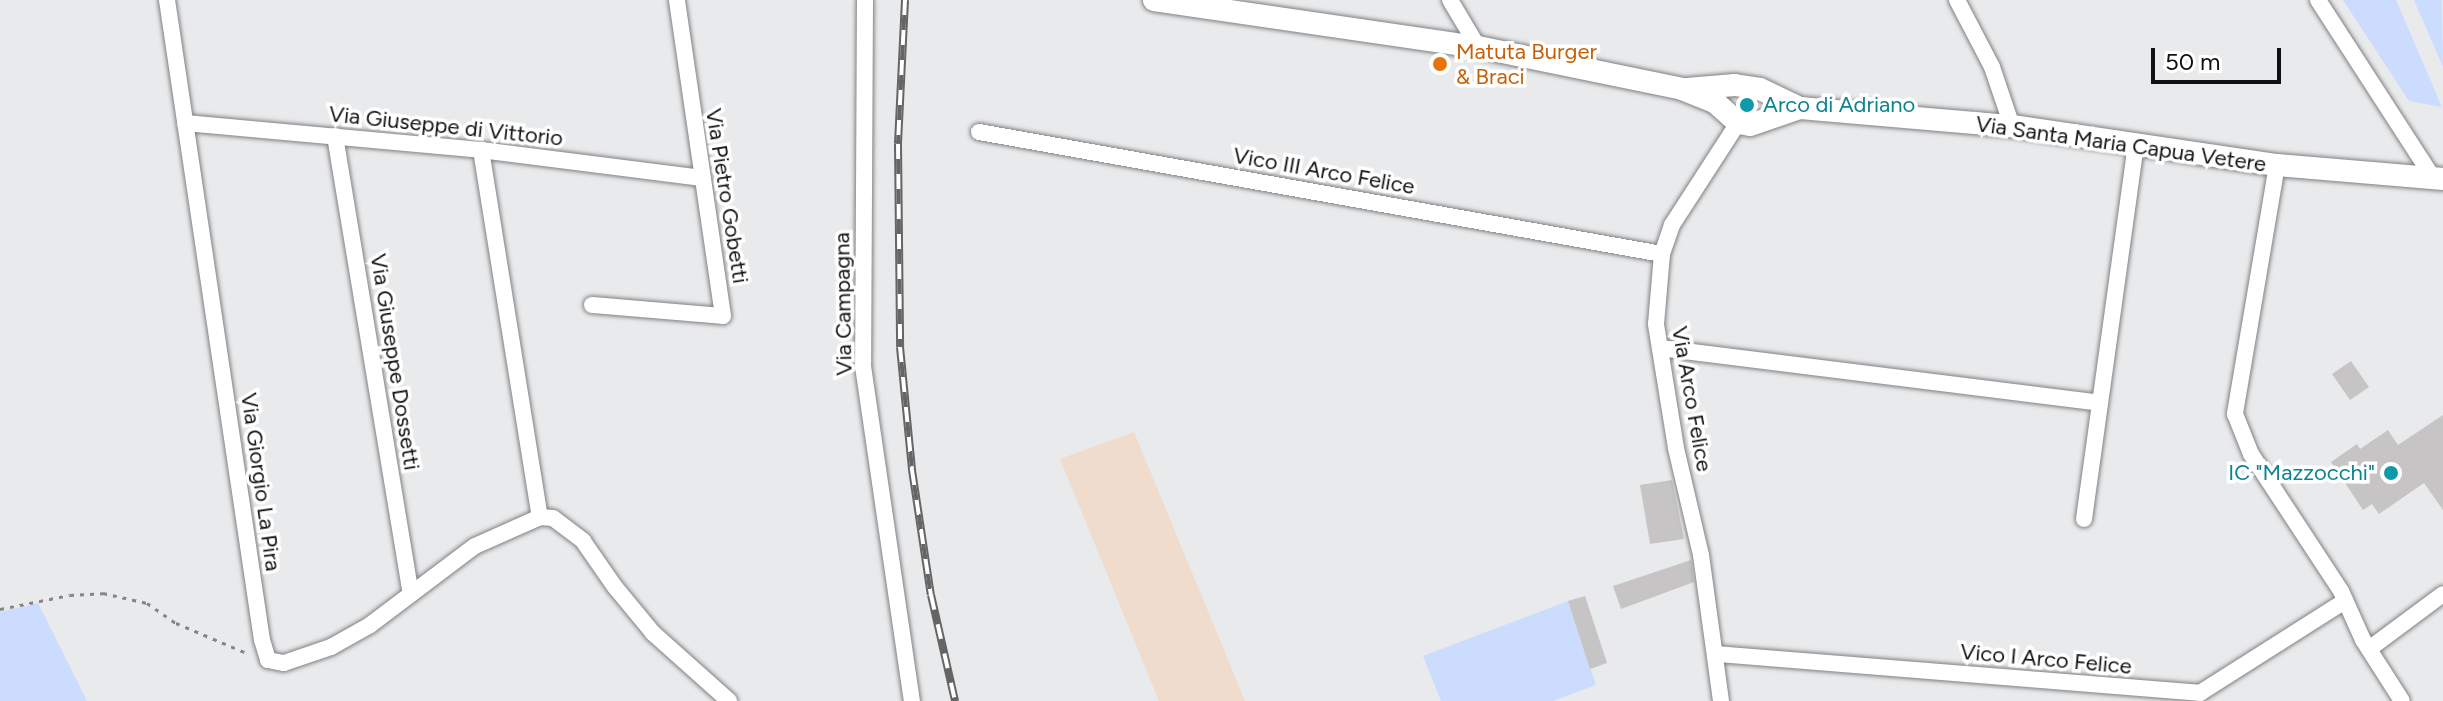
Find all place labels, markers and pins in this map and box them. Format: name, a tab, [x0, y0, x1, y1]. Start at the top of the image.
place label: Matuta Burger & Braci	[1456, 38, 1597, 90]
marker: Matuta Burger & Braci	[1431, 55, 1449, 73]
place label: Arco di Adriano	[1763, 92, 1915, 118]
marker: Arco di Adriano	[1738, 96, 1756, 114]
place label: IC "Mazzocchi"	[2228, 460, 2375, 486]
marker: IC "Mazzocchi"	[2382, 464, 2400, 482]

